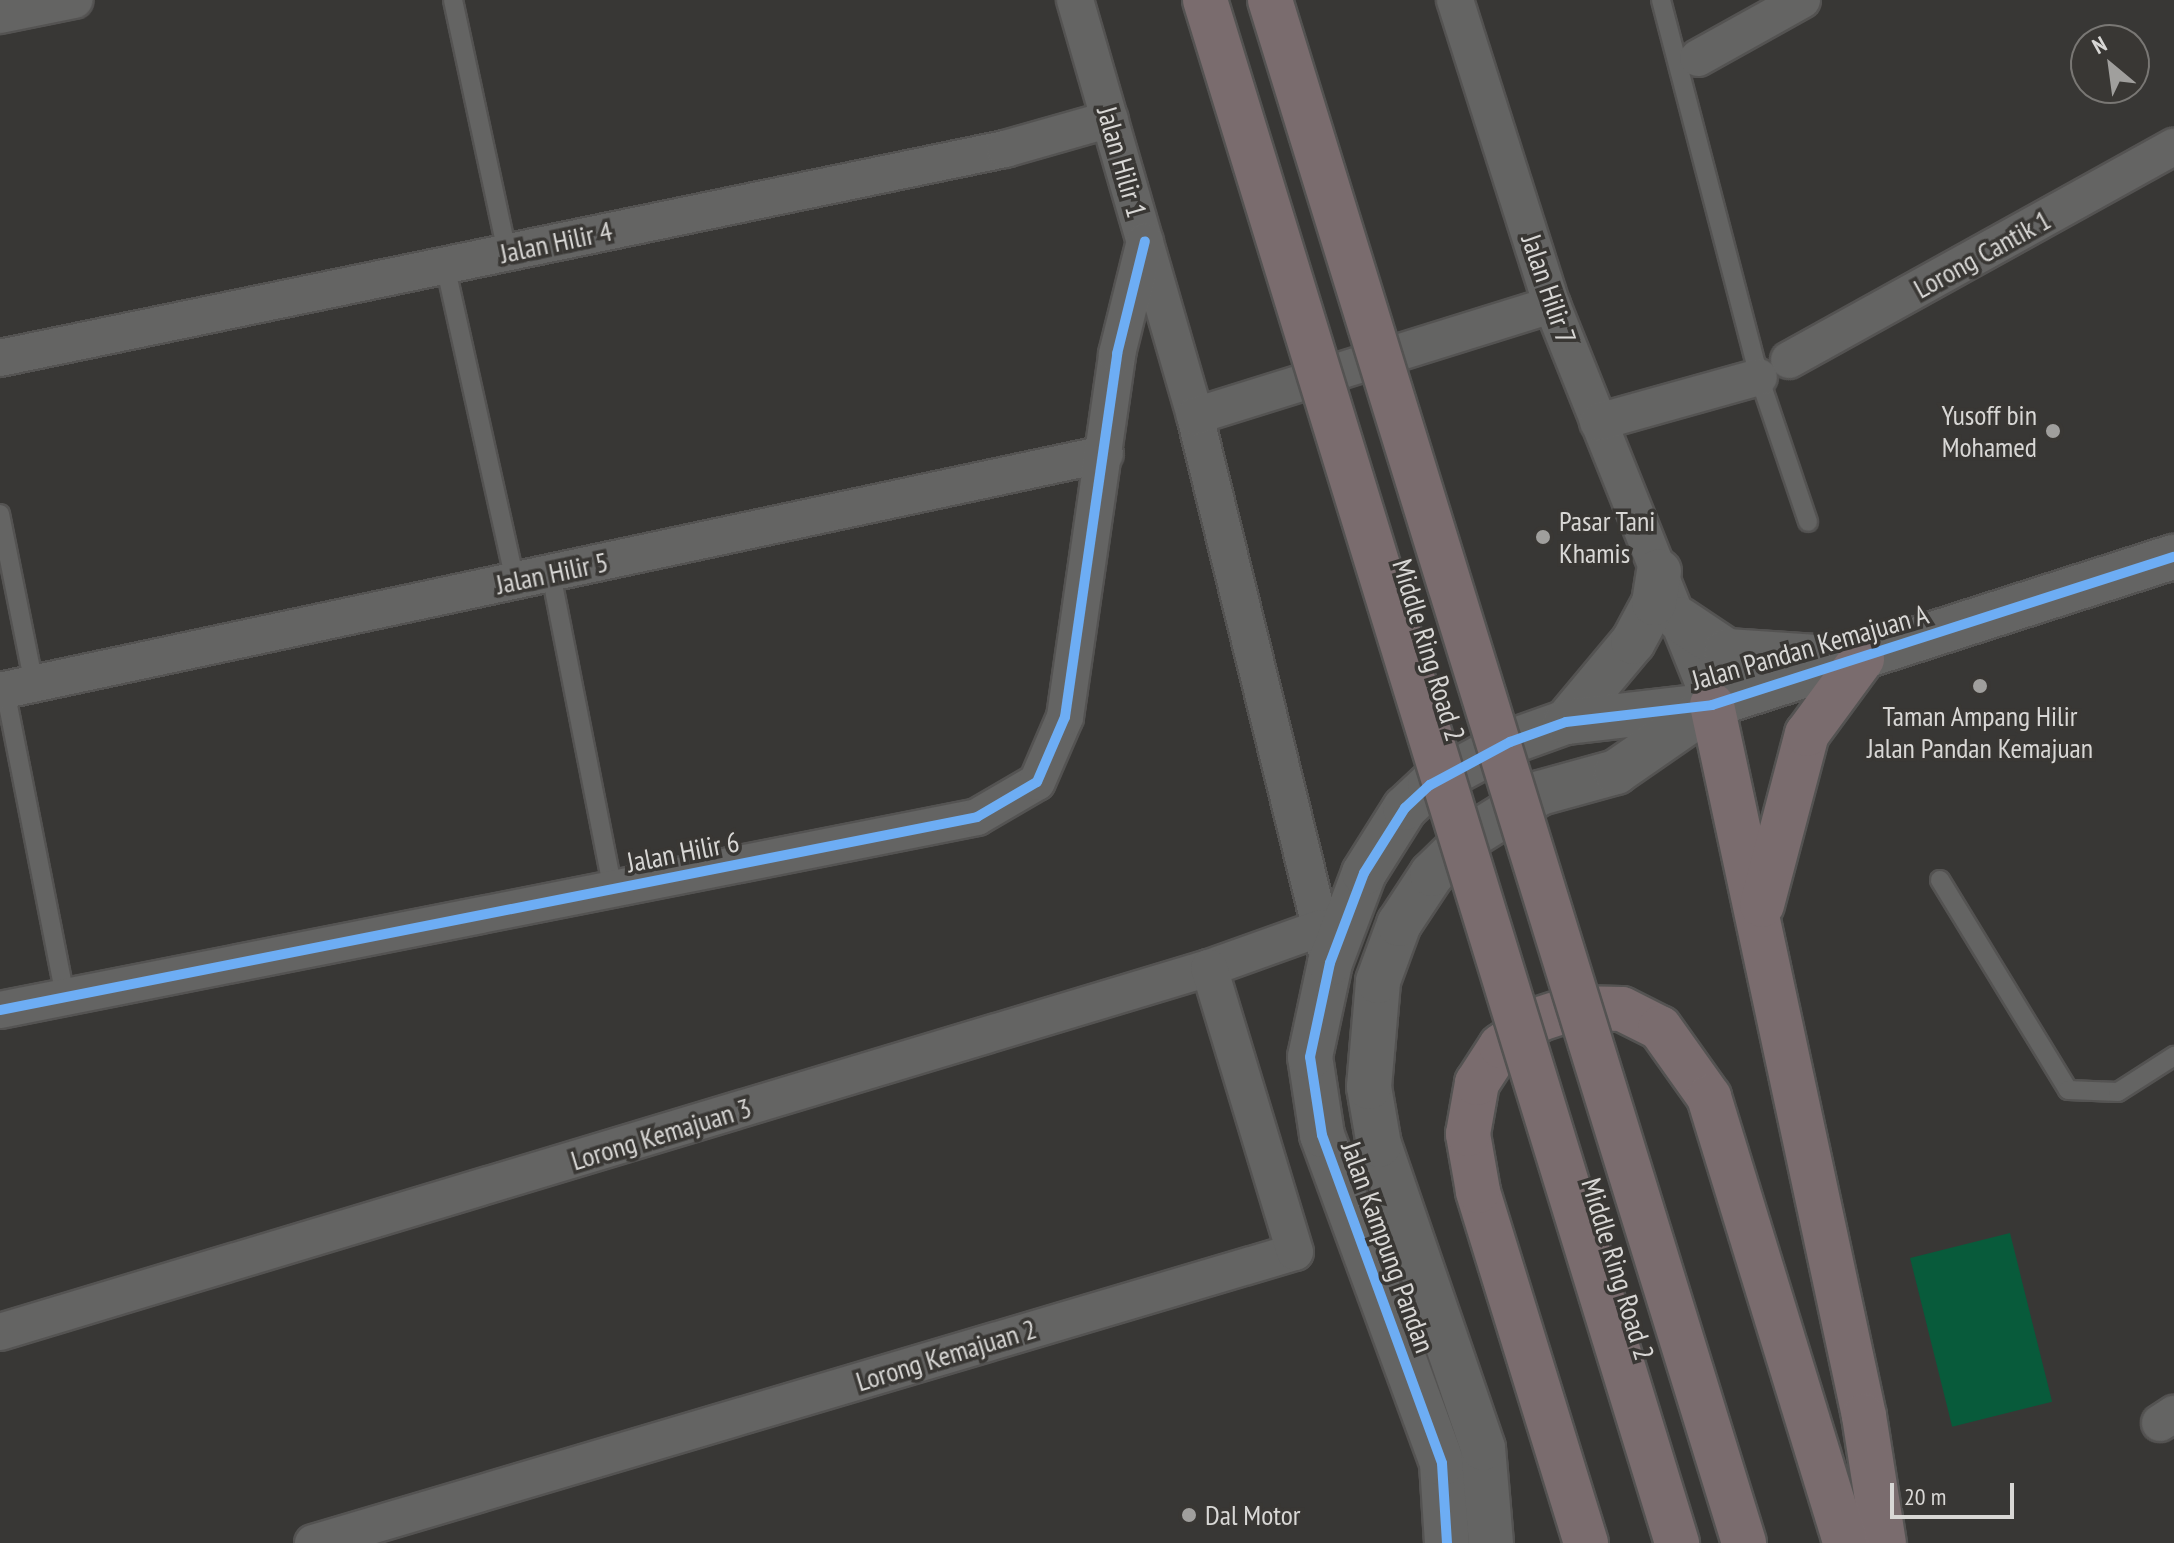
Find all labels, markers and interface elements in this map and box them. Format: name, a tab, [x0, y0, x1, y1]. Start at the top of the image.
north arrow	[2070, 24, 2150, 104]
text: N	[2087, 30, 2111, 60]
street label: Jalan Hilir 1	[1090, 103, 1154, 221]
street label: Lorong Cantik 1	[1908, 203, 2056, 305]
street label: Jalan Hilir 4	[497, 214, 615, 270]
street label: Jalan Hilir 7	[1515, 230, 1583, 348]
place label: Yusoff bin Mohamed	[1942, 398, 2037, 464]
marker: Yusoff bin Mohamed	[2044, 422, 2062, 440]
place label: Pasar Tani Khamis	[1559, 504, 1656, 570]
marker: Pasar Tani Khamis	[1534, 528, 1552, 546]
street label: Jalan Hilir 5	[493, 545, 611, 601]
street label: Middle Ring Road 2	[1385, 555, 1473, 745]
street label: Jalan Pandan Kemajuan A	[1687, 597, 1933, 697]
marker: Taman Ampang Hilir Jalan Pandan Kemajuan	[1971, 677, 1989, 695]
place label: Taman Ampang Hilir Jalan Pandan Kemajuan	[1867, 699, 2093, 765]
street label: Jalan Hilir 6	[624, 825, 742, 879]
street label: Lorong Kemajuan 3	[567, 1091, 755, 1177]
street label: Jalan Kampung Pandan	[1334, 1137, 1442, 1357]
street label: Middle Ring Road 2	[1574, 1174, 1662, 1364]
street label: Lorong Kemajuan 2	[852, 1312, 1040, 1398]
scale bar	[1894, 1467, 2018, 1517]
text: 20 m	[1904, 1481, 1946, 1512]
place label: Dal Motor	[1205, 1498, 1301, 1532]
marker: Dal Motor	[1180, 1506, 1198, 1524]

